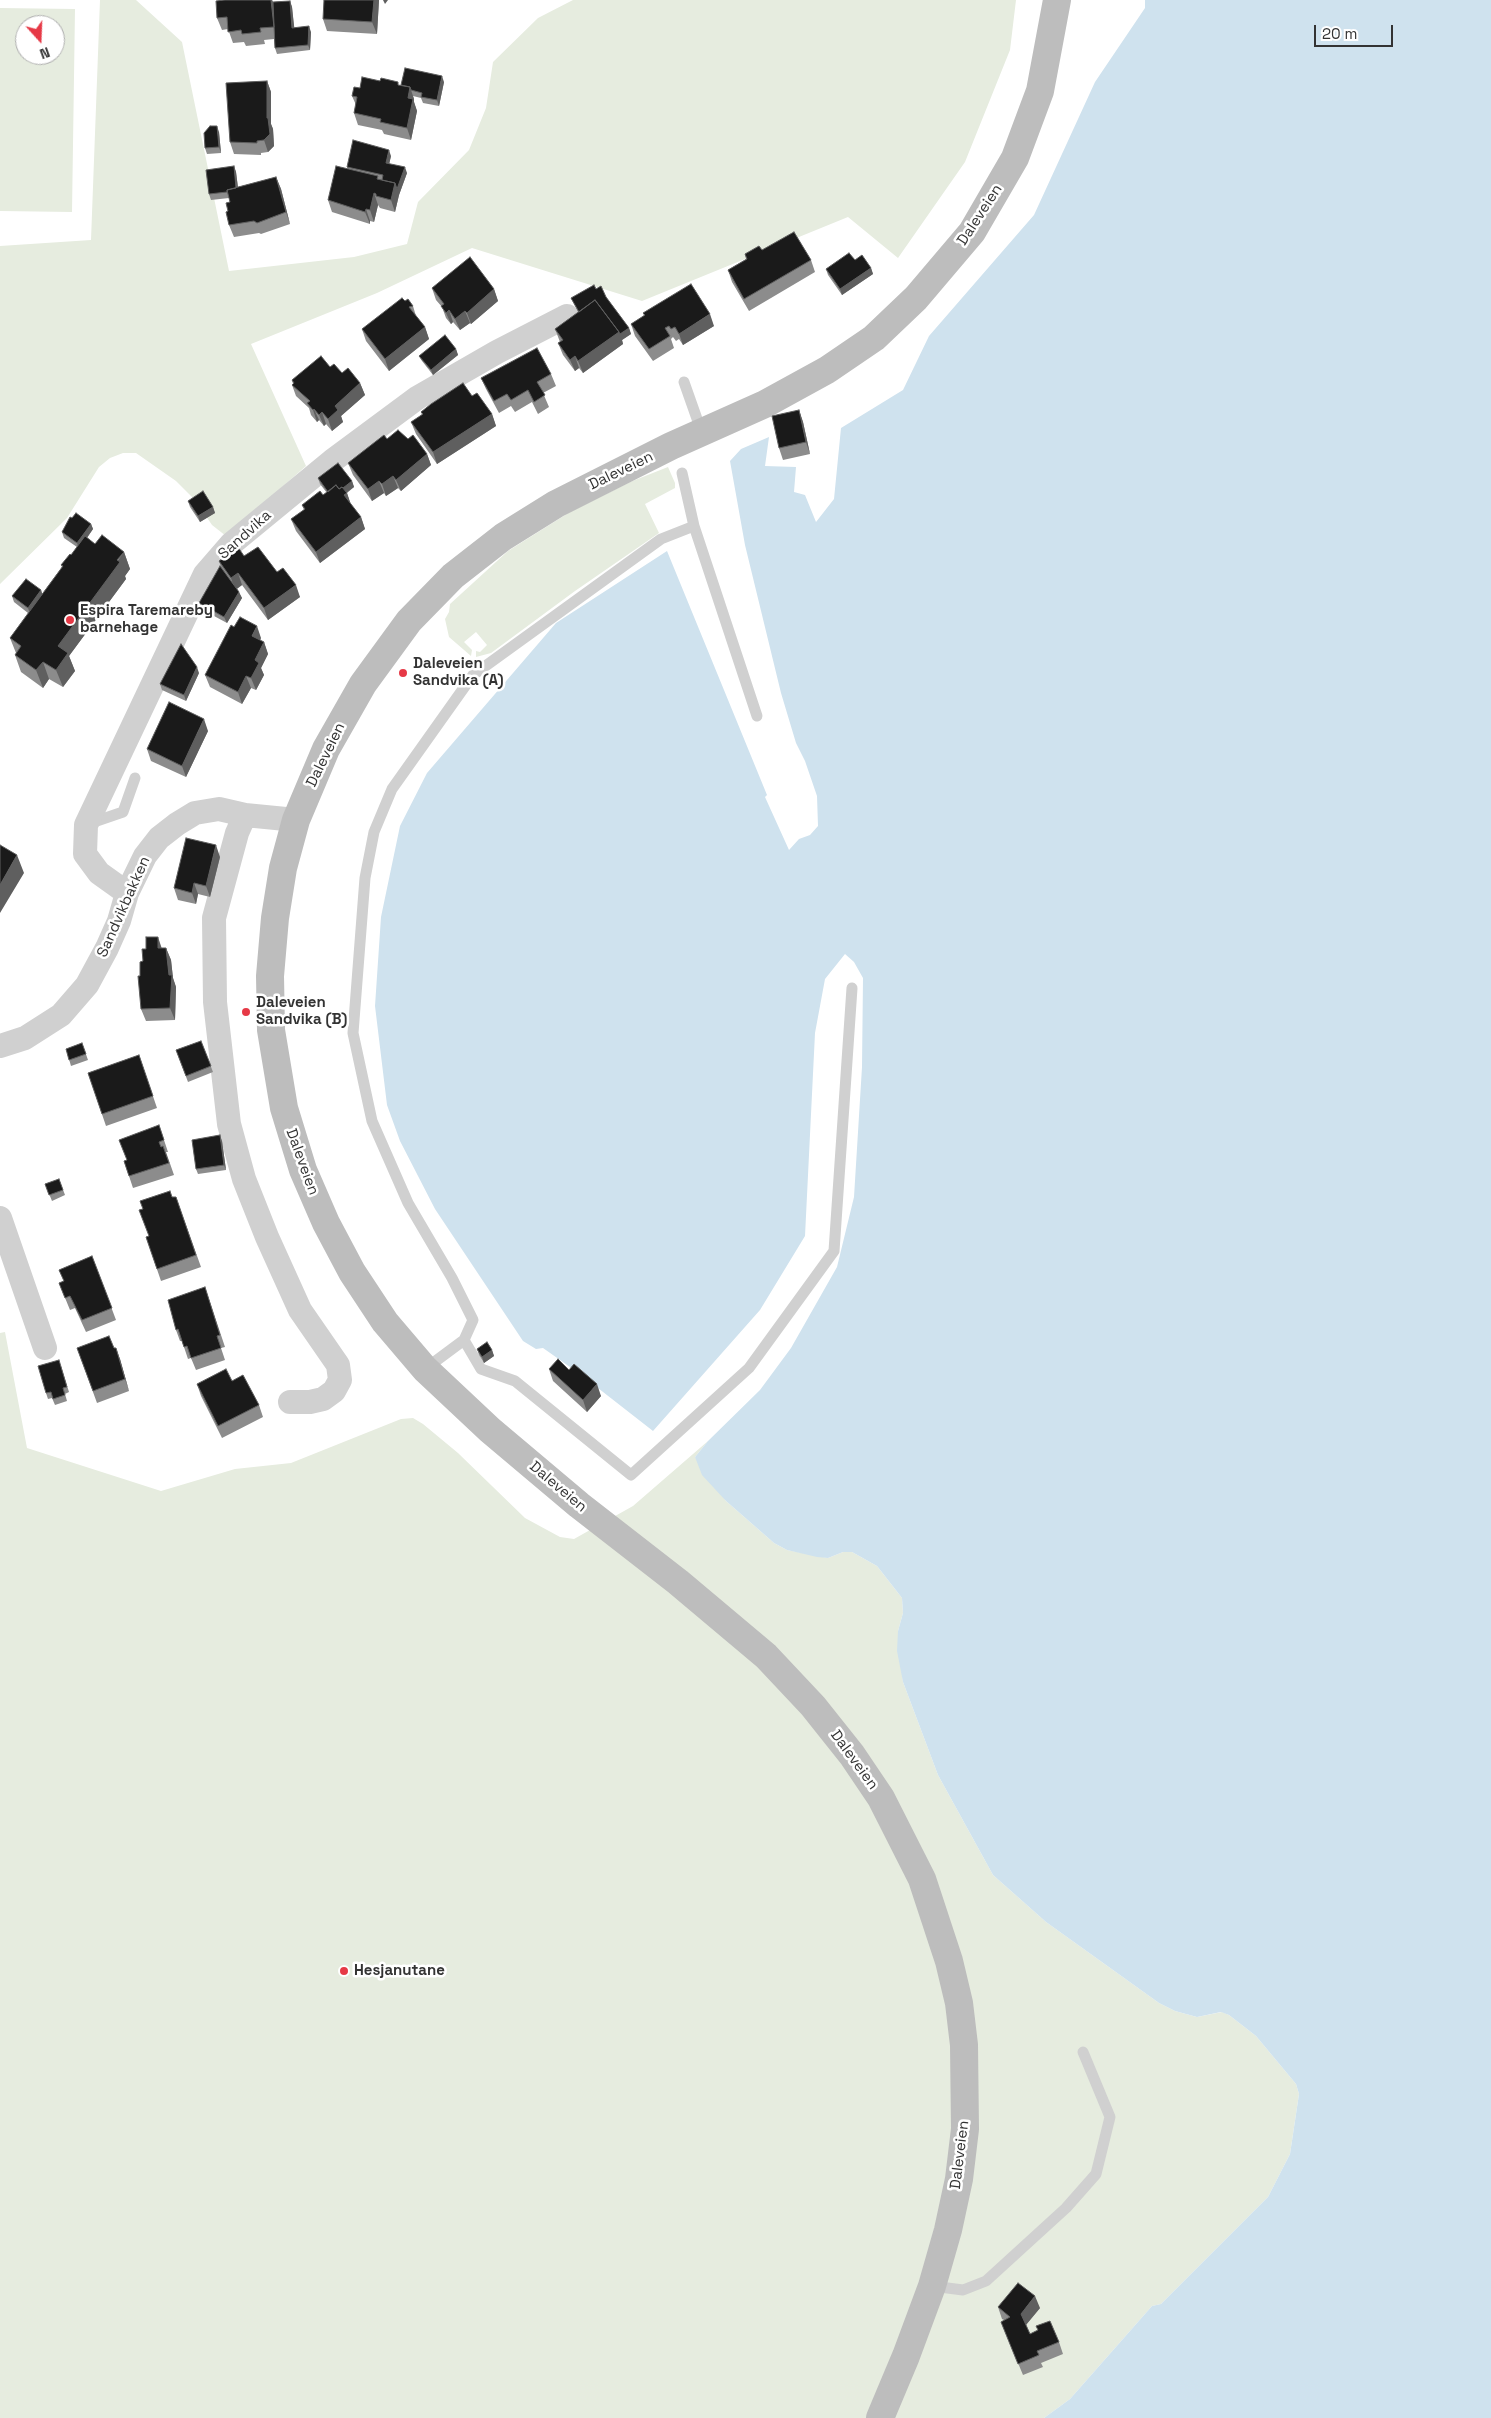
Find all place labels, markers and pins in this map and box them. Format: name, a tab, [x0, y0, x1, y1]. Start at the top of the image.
place label: Espira Taremareby barnehage	[80, 602, 213, 637]
marker: Espira Taremareby barnehage	[64, 614, 76, 626]
place label: Daleveien Sandvika (A)	[413, 655, 504, 690]
marker: Daleveien Sandvika (A)	[397, 667, 409, 679]
place label: Daleveien Sandvika (B)	[256, 994, 347, 1029]
marker: Daleveien Sandvika (B)	[240, 1006, 252, 1018]
place label: Hesjanutane	[354, 1962, 445, 1980]
marker: Hesjanutane	[338, 1965, 350, 1977]

